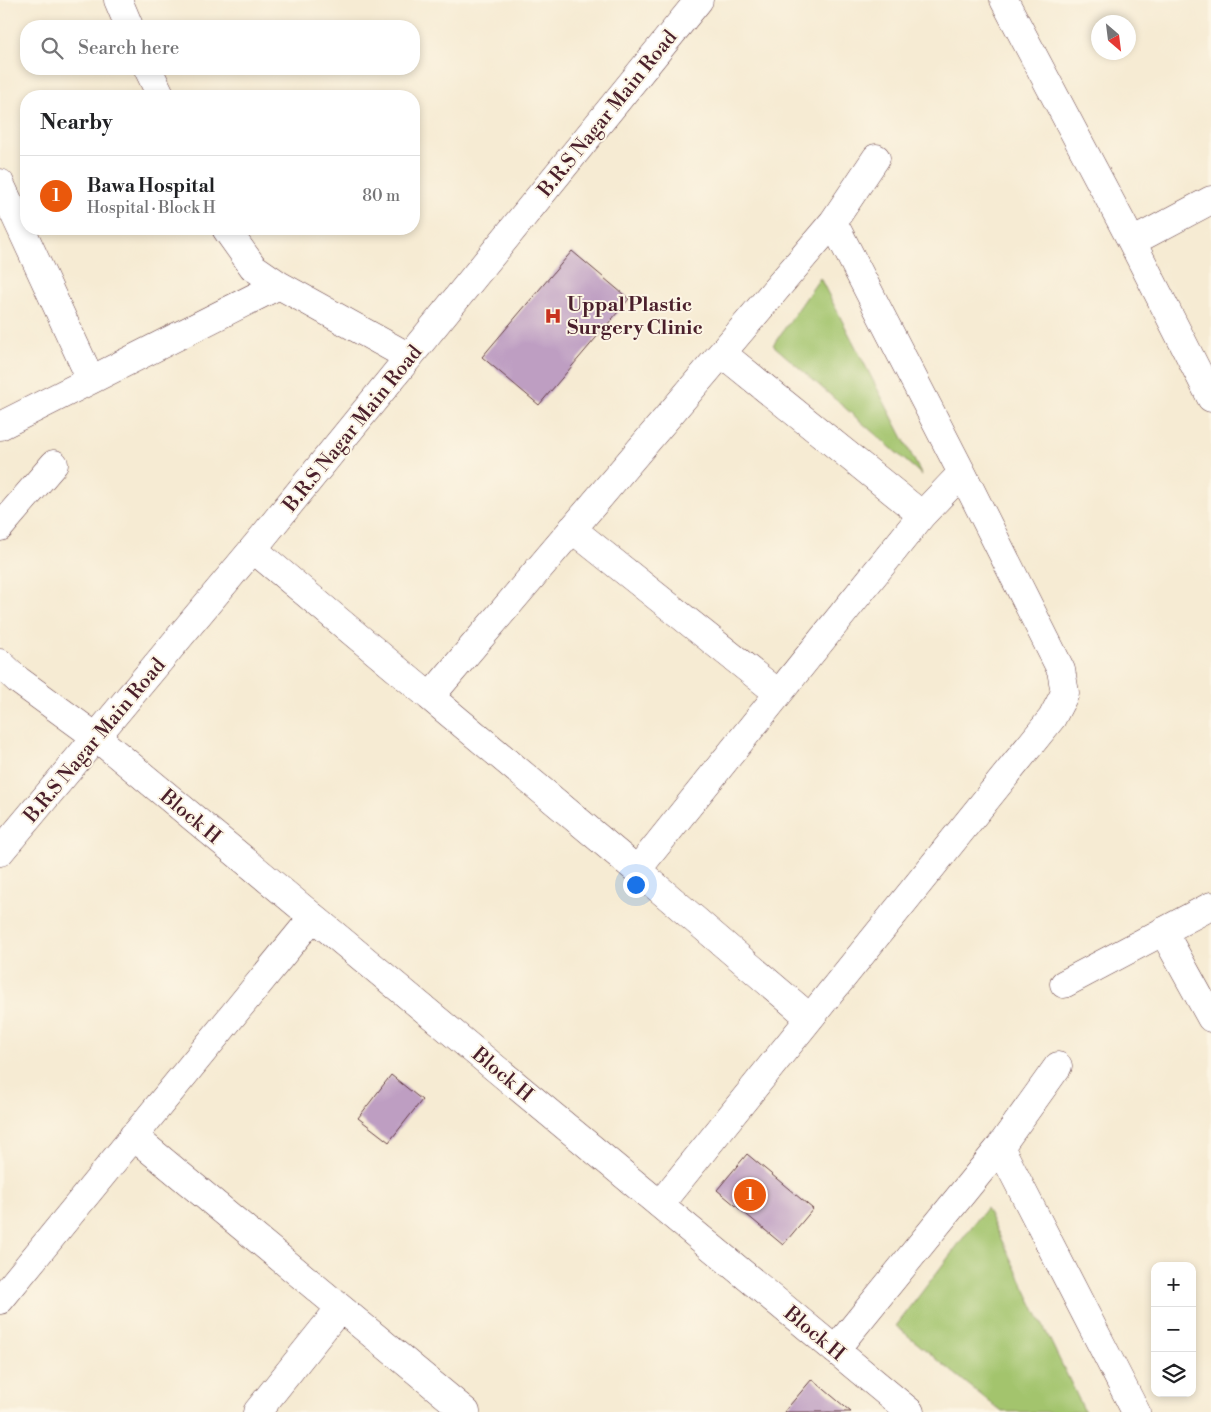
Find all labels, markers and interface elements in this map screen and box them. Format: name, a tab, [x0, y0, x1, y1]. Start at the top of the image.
north arrow	[1091, 15, 1136, 60]
search box	[20, 20, 420, 75]
street label: B.R.S Nagar Main Road	[533, 25, 683, 203]
icon: search	[38, 34, 66, 62]
text: Search here	[78, 36, 179, 60]
text: Nearby	[40, 110, 113, 136]
text: Bawa Hospital	[87, 174, 215, 198]
text: 1	[52, 186, 60, 206]
text: 80 m	[362, 186, 400, 206]
text: Hospital · Block H	[87, 198, 216, 218]
place label: Uppal Plastic Surgery Clinic	[567, 293, 703, 341]
hospital icon: Uppal Plastic Surgery Clinic	[543, 306, 563, 326]
street label: B.R.S Nagar Main Road	[278, 340, 428, 518]
street label: B.R.S Nagar Main Road	[18, 653, 172, 829]
street label: Block H	[154, 784, 226, 850]
your location	[623, 872, 649, 898]
street label: Block H	[466, 1042, 538, 1108]
pin: 1	[734, 1176, 766, 1214]
map controls	[1151, 1262, 1196, 1397]
button: +	[1151, 1262, 1196, 1307]
street label: Block H	[778, 1301, 850, 1367]
button: −	[1151, 1307, 1196, 1352]
button: layers	[1151, 1352, 1196, 1397]

